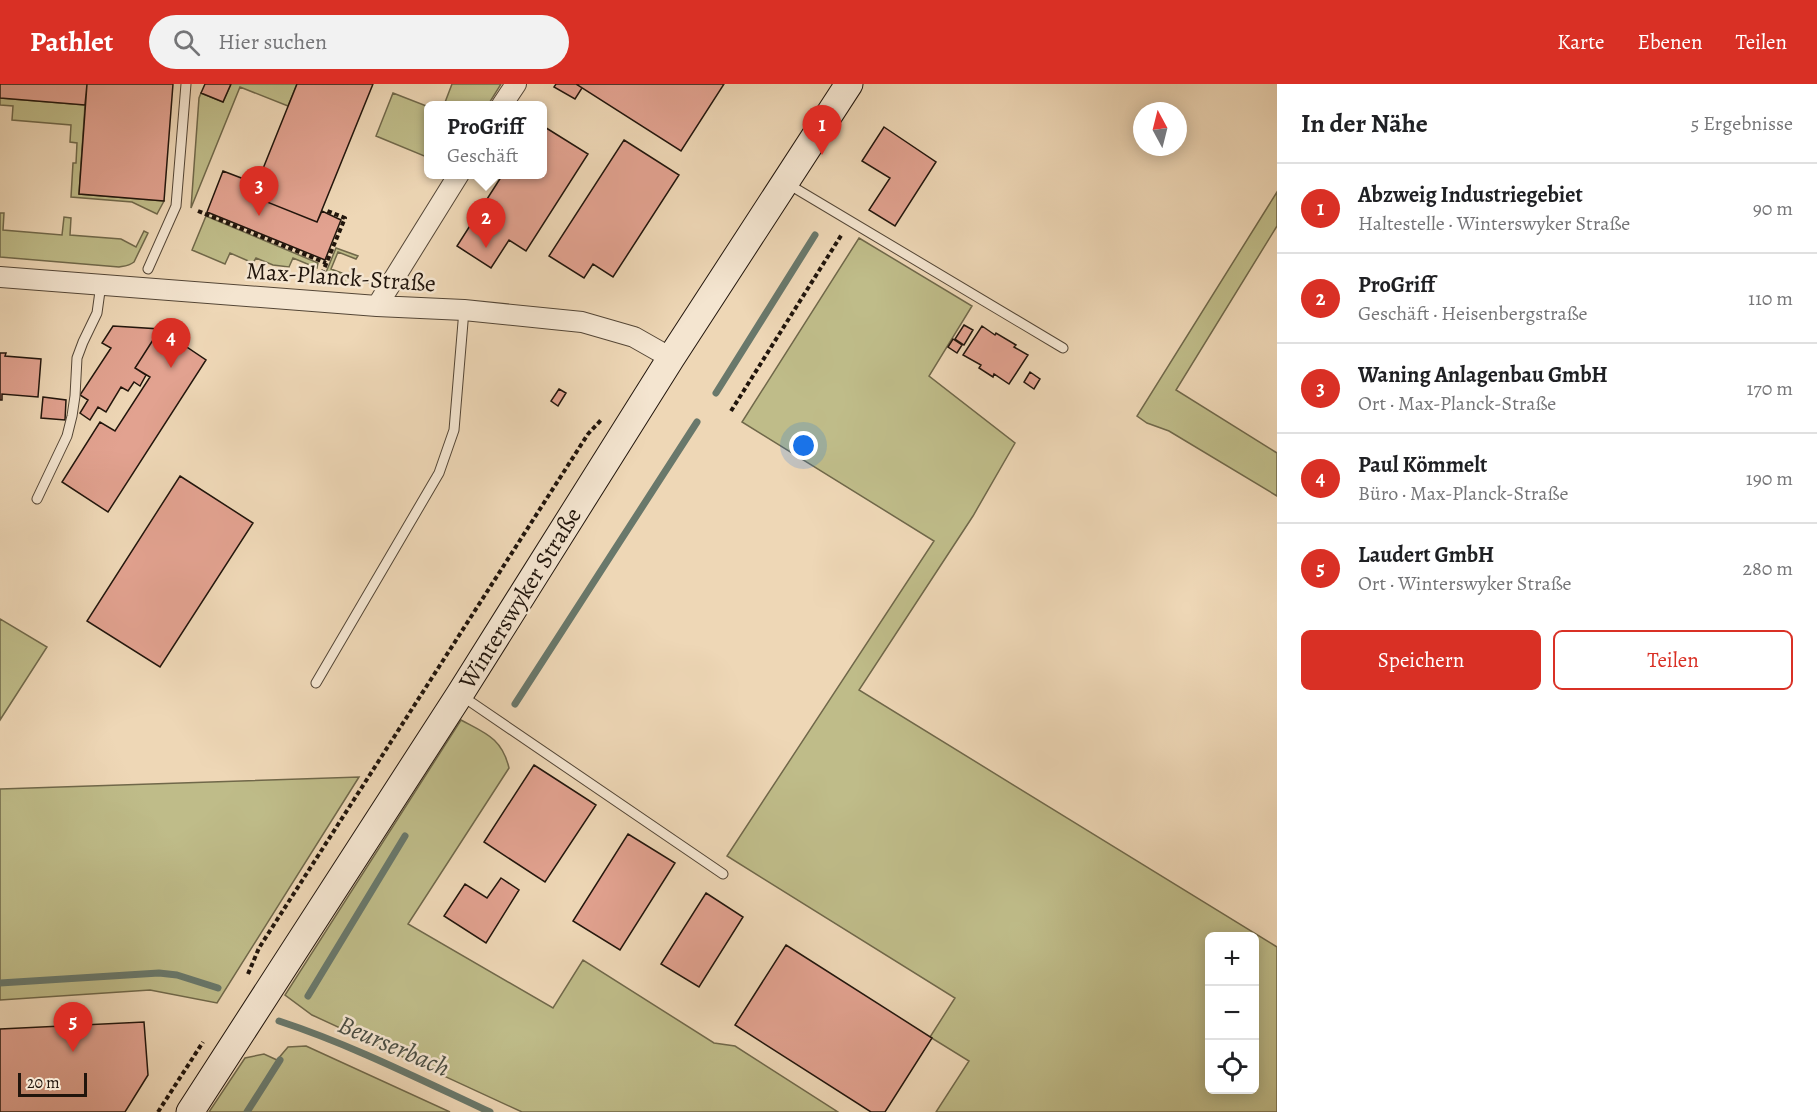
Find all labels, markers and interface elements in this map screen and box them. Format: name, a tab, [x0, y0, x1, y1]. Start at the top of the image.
search box	[149, 15, 569, 69]
text: Pathlet	[30, 23, 113, 61]
icon: search	[170, 26, 203, 59]
text: Hier suchen	[218, 27, 327, 57]
text: Karte	[1557, 28, 1605, 56]
text: Ebenen	[1638, 28, 1702, 56]
text: Teilen	[1735, 28, 1787, 56]
popup	[424, 101, 547, 179]
north arrow	[1133, 102, 1187, 156]
pin: 1	[802, 106, 842, 155]
text: In der Nähe	[1301, 106, 1428, 141]
text: 5 Ergebnisse	[1691, 110, 1793, 137]
text: ProGriff	[447, 112, 524, 142]
text: Geschäft	[447, 142, 518, 169]
pin: 3	[240, 166, 278, 216]
text: Abzweig Industriegebiet	[1358, 180, 1583, 210]
text: 1	[1317, 195, 1324, 222]
text: 90 m	[1753, 195, 1793, 222]
pin: 2	[466, 198, 506, 248]
text: Haltestelle · Winterswyker Straße	[1358, 210, 1630, 237]
street label: Max-Planck-Straße	[245, 254, 437, 300]
text: ProGriff	[1358, 270, 1435, 300]
text: 2	[1316, 285, 1325, 312]
text: 110 m	[1748, 285, 1793, 312]
text: Geschäft · Heisenbergstraße	[1358, 300, 1588, 327]
pin: 4	[152, 318, 190, 368]
text: Waning Anlagenbau GmbH	[1358, 360, 1608, 390]
text: 3	[1316, 375, 1325, 402]
text: 170 m	[1747, 375, 1793, 402]
text: Ort · Max-Planck-Straße	[1358, 390, 1556, 417]
your location	[789, 431, 818, 460]
text: Paul Kömmelt	[1358, 450, 1487, 480]
text: 4	[1316, 465, 1325, 492]
text: 190 m	[1746, 465, 1793, 492]
text: Büro · Max-Planck-Straße	[1358, 480, 1568, 507]
street label: Winterswyker Straße	[451, 501, 589, 696]
text: Laudert GmbH	[1358, 540, 1494, 570]
text: 5	[1316, 555, 1325, 582]
text: 280 m	[1743, 555, 1793, 582]
text: Ort · Winterswyker Straße	[1358, 570, 1572, 597]
button: Speichern	[1301, 630, 1541, 690]
button: Teilen	[1553, 630, 1793, 690]
map controls	[1205, 932, 1259, 1094]
button: +	[1205, 932, 1259, 986]
button: −	[1205, 986, 1259, 1040]
pin: 5	[54, 1002, 92, 1052]
water label: Beurserbach	[333, 1007, 455, 1085]
button: locate	[1205, 1040, 1259, 1094]
scale bar	[18, 1070, 87, 1098]
text: 20 m	[27, 1072, 60, 1094]

